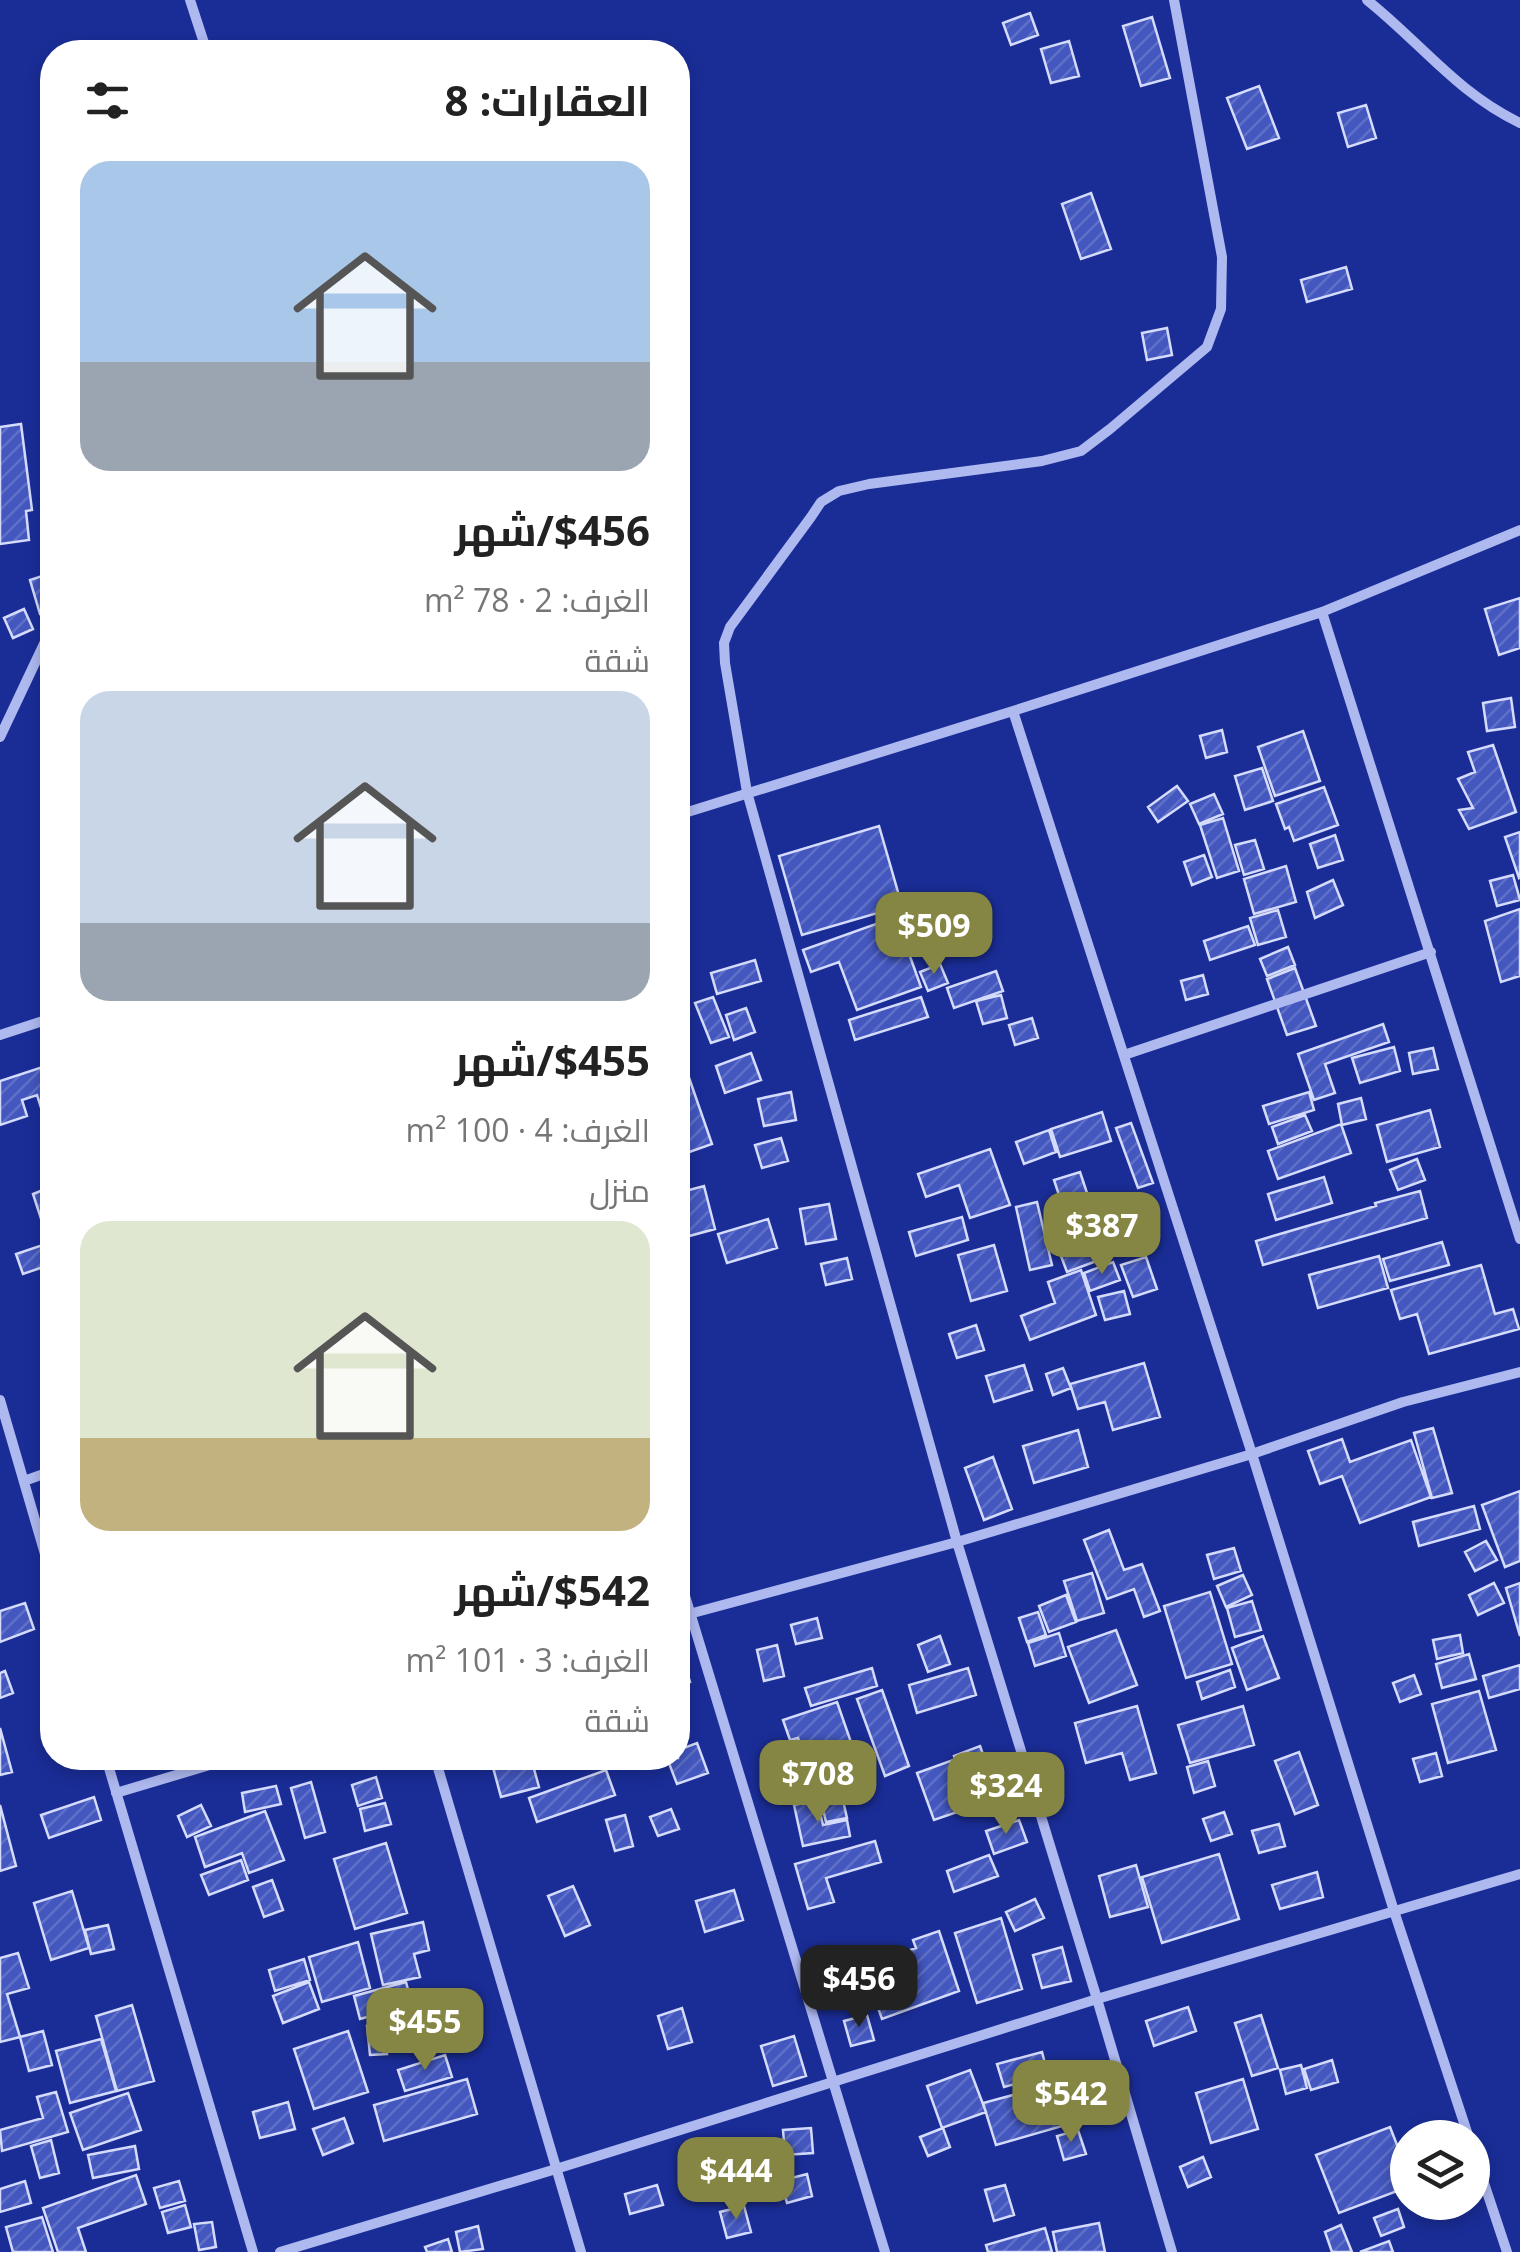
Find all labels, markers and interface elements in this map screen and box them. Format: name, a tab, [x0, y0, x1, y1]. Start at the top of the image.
text: العقارات: 8	[445, 71, 650, 128]
icon: filters	[80, 73, 135, 128]
icon: home	[275, 226, 455, 406]
text: $456/شهر	[454, 501, 650, 558]
text: الغرف: 2 · 78 m²	[424, 578, 650, 621]
text: شقة	[585, 638, 650, 681]
icon: home	[275, 756, 455, 936]
pin: $509	[875, 892, 993, 977]
text: $509	[897, 903, 971, 946]
text: $455/شهر	[454, 1031, 650, 1088]
text: الغرف: 4 · 100 m²	[406, 1108, 650, 1151]
text: منزل	[589, 1168, 650, 1211]
pin: $387	[1043, 1192, 1161, 1277]
text: $387	[1065, 1203, 1139, 1246]
icon: home	[275, 1286, 455, 1466]
text: $542/شهر	[454, 1561, 650, 1618]
text: الغرف: 3 · 101 m²	[406, 1638, 650, 1681]
text: شقة	[585, 1698, 650, 1741]
pin: $708	[759, 1740, 877, 1825]
text: $708	[781, 1751, 855, 1794]
pin: $324	[947, 1752, 1065, 1837]
text: $324	[969, 1763, 1043, 1806]
pin: $456	[800, 1945, 918, 2030]
text: $456	[822, 1956, 896, 1999]
pin: $455	[366, 1988, 484, 2073]
text: $455	[388, 1999, 462, 2042]
pin: $542	[1012, 2060, 1130, 2145]
text: $542	[1034, 2071, 1108, 2114]
map controls	[1390, 2120, 1490, 2220]
button: layers	[1390, 2120, 1490, 2220]
pin: $444	[677, 2137, 795, 2222]
text: $444	[699, 2148, 773, 2191]

